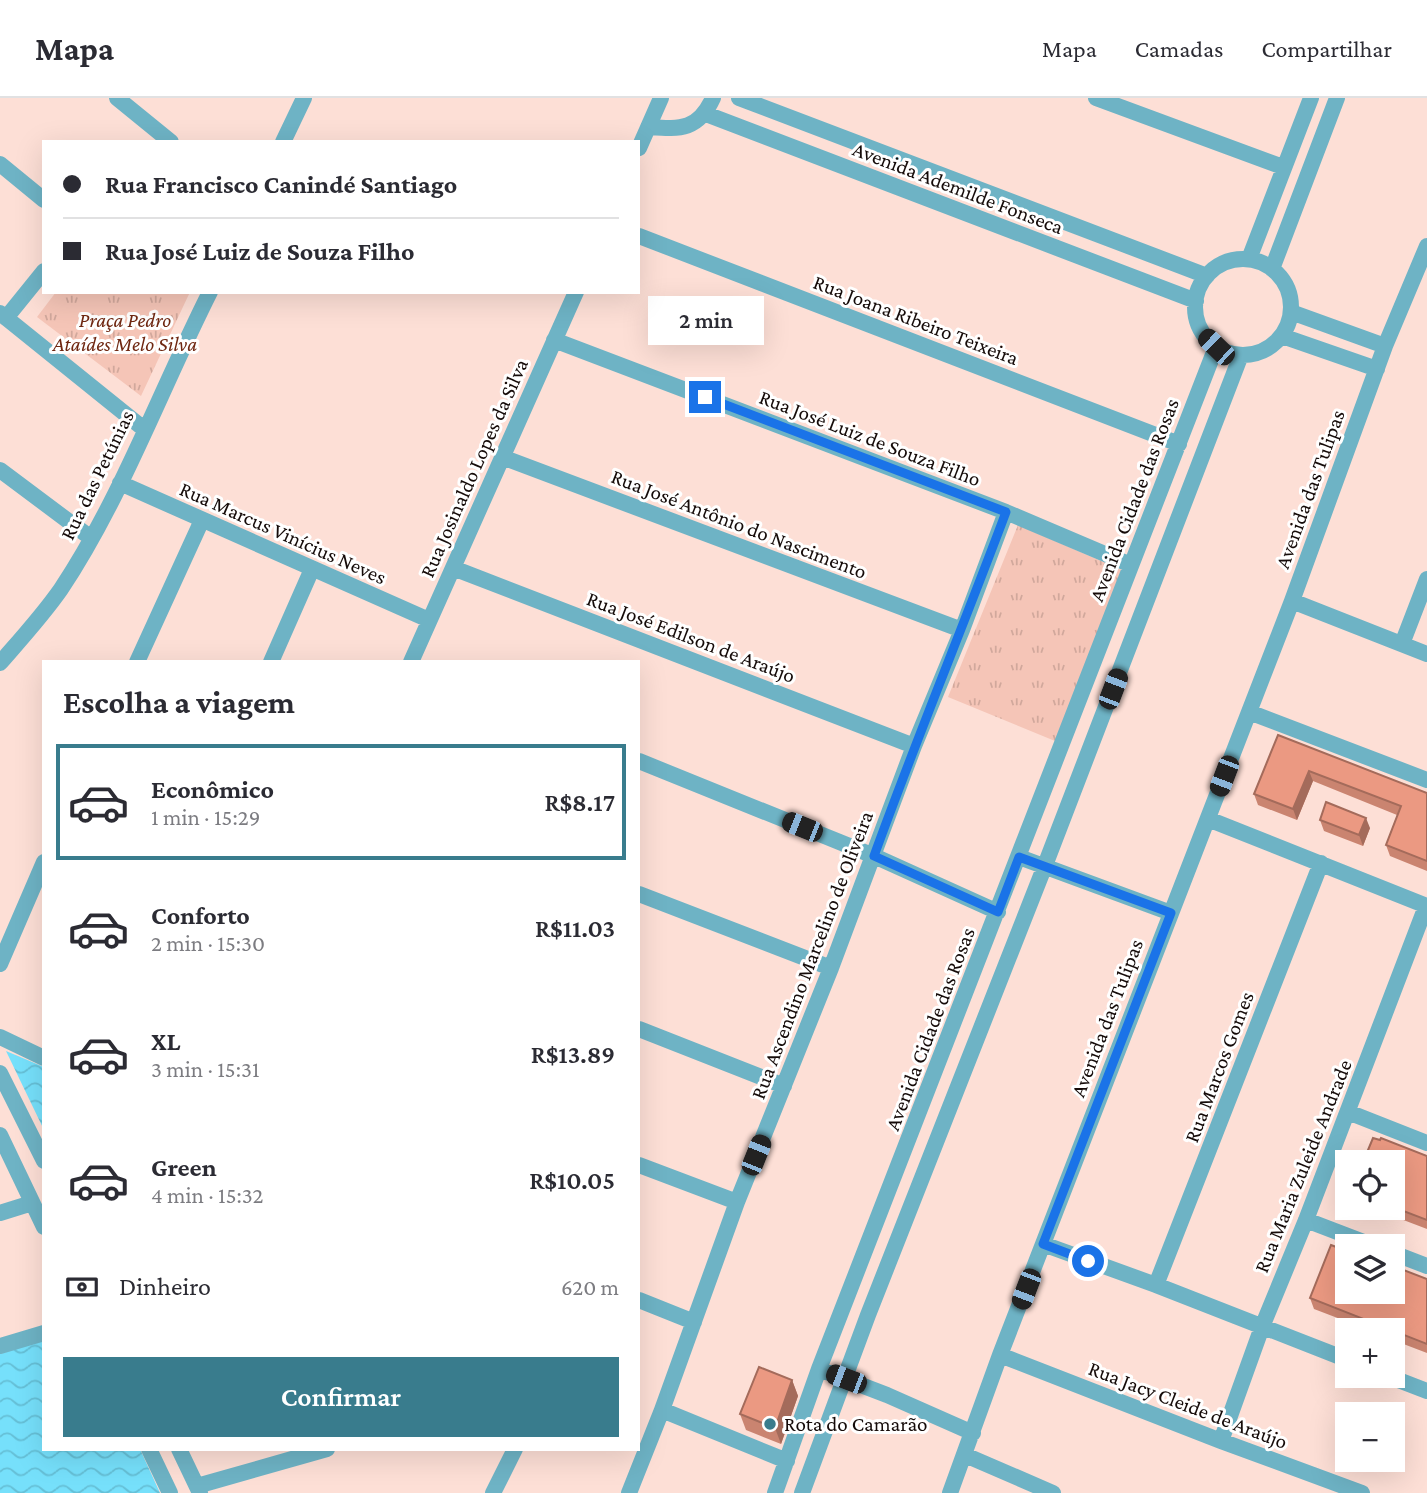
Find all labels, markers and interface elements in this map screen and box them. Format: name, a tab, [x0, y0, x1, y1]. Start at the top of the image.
text: Mapa	[35, 30, 114, 67]
text: Mapa	[1042, 35, 1097, 62]
text: Camadas	[1135, 35, 1223, 62]
text: Compartilhar	[1261, 35, 1392, 62]
street label: Avenida Ademilde Fonseca	[849, 137, 1067, 239]
text: Rua Francisco Canindé Santiago	[105, 170, 457, 199]
text: Rua José Luiz de Souza Filho	[105, 237, 415, 266]
street label: Rua Joana Ribeiro Teixeira	[810, 270, 1022, 370]
callout: 2 min	[647, 296, 763, 344]
text: 2 min	[679, 307, 733, 333]
park label: Praça Pedro Ataídes Melo Silva	[52, 308, 197, 356]
car	[1194, 325, 1239, 369]
street label: Rua Josinaldo Lopes da Silva	[415, 355, 533, 581]
route end	[689, 381, 721, 413]
street label: Rua José Luiz de Souza Filho	[756, 385, 984, 491]
street label: Avenida Cidade das Rosas	[1084, 395, 1184, 605]
street label: Rua das Petúnias	[55, 406, 139, 544]
street label: Avenida das Tulipas	[1270, 406, 1350, 572]
street label: Rua José Antônio do Nascimento	[608, 464, 870, 584]
street label: Rua Marcus Vinícius Neves	[176, 477, 390, 589]
street label: Rua José Edilson de Araújo	[583, 586, 799, 688]
car	[1096, 666, 1131, 712]
text: Escolha a viagem	[63, 684, 295, 720]
car	[1207, 753, 1242, 799]
icon: car	[67, 771, 130, 834]
text: Econômico	[151, 775, 274, 804]
text: R$8.17	[544, 788, 615, 817]
text: 1 min · 15:29	[151, 804, 260, 830]
street label: Rua Ascendino Marcelino de Oliveira	[746, 807, 878, 1102]
car	[779, 809, 826, 845]
icon: car	[67, 897, 130, 960]
text: Conforto	[151, 901, 250, 930]
text: R$11.03	[535, 914, 615, 943]
street label: Avenida Cidade das Rosas	[880, 924, 980, 1134]
text: 2 min · 15:30	[151, 930, 265, 956]
street label: Avenida das Tulipas	[1066, 936, 1148, 1100]
street label: Rua Marcos Gomes	[1179, 988, 1259, 1146]
icon: car	[67, 1023, 130, 1086]
text: XL	[151, 1027, 180, 1056]
text: R$13.89	[531, 1040, 615, 1069]
text: 3 min · 15:31	[151, 1056, 260, 1082]
street label: Rua Maria Zuleide Andrade	[1249, 1056, 1357, 1276]
car	[739, 1132, 774, 1178]
icon: car	[67, 1149, 130, 1212]
map controls	[1335, 1150, 1405, 1472]
button: locate	[1335, 1150, 1405, 1220]
text: Green	[151, 1153, 217, 1182]
text: R$10.05	[529, 1166, 615, 1195]
text: 4 min · 15:32	[151, 1182, 264, 1208]
button: layers	[1335, 1234, 1405, 1304]
route start	[1072, 1245, 1104, 1277]
car	[1009, 1266, 1044, 1312]
icon: cash	[63, 1268, 101, 1306]
text: Dinheiro	[119, 1272, 211, 1301]
text: 620 m	[561, 1274, 619, 1300]
button: +	[1335, 1318, 1405, 1388]
street label: Rua Jacy Cleide de Araújo	[1085, 1356, 1291, 1454]
button: Confirmar	[63, 1357, 619, 1437]
car	[823, 1362, 870, 1396]
button: −	[1335, 1402, 1405, 1472]
place label: Rota do Camarão	[784, 1412, 928, 1436]
marker: Rota do Camarão	[762, 1416, 778, 1432]

